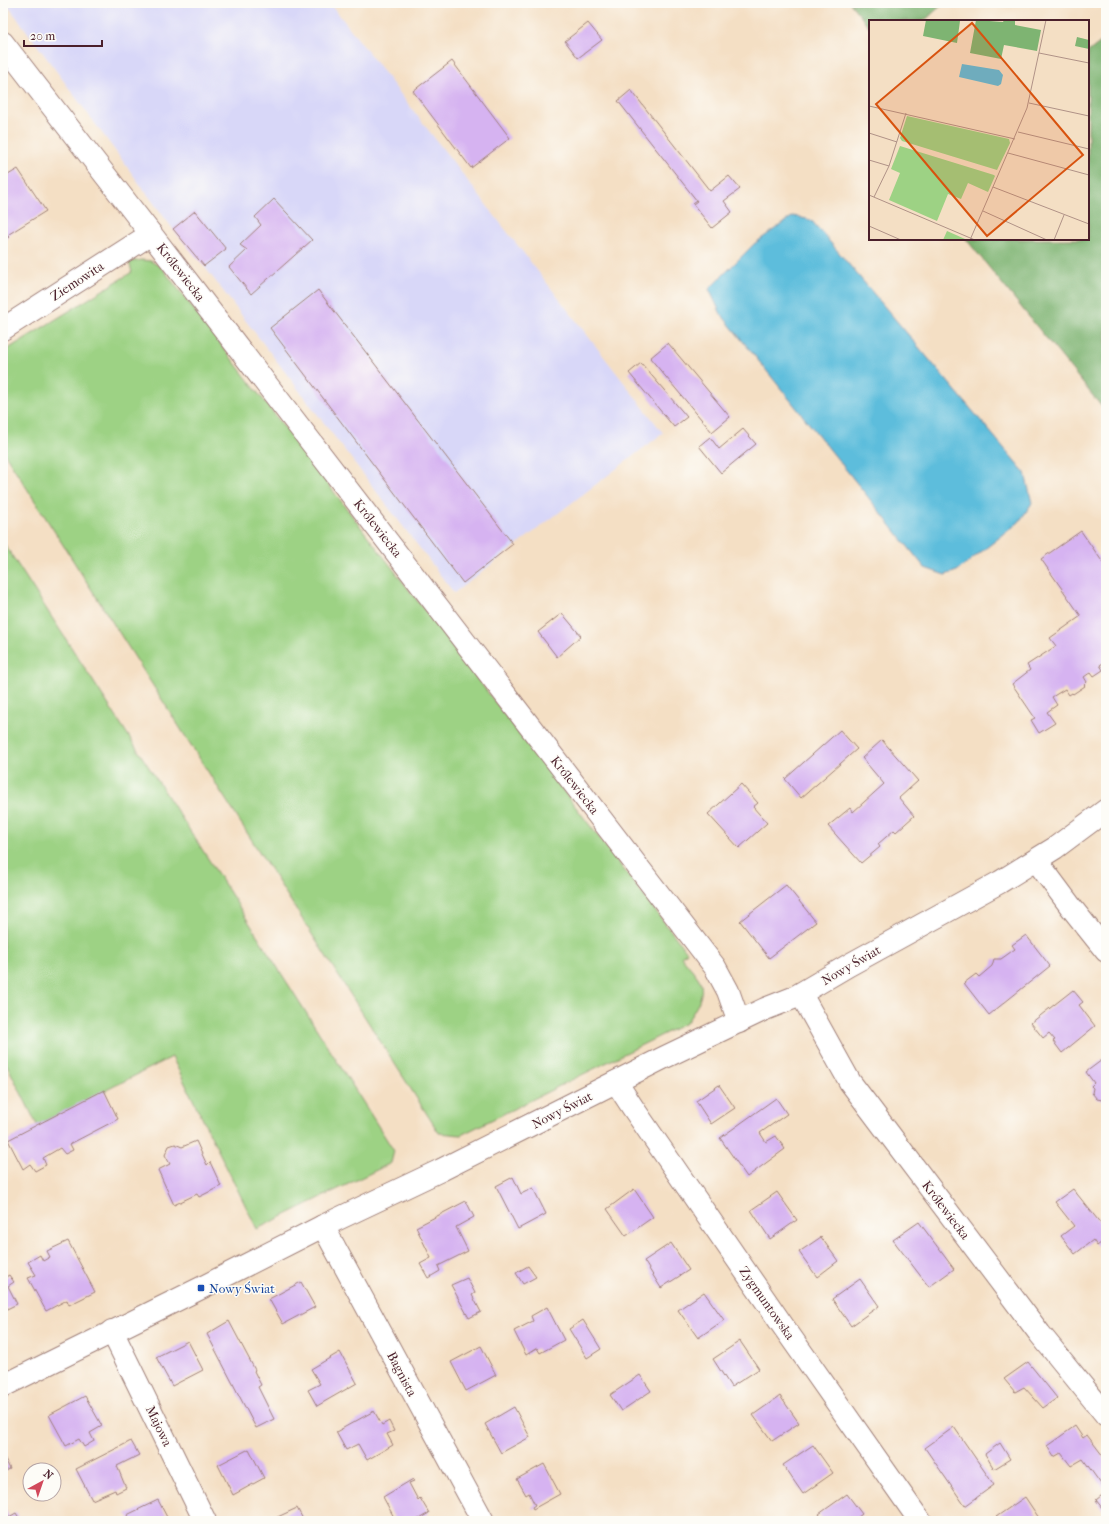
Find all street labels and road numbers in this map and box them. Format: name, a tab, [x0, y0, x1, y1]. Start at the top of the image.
street label: Królewiecka	[154, 240, 209, 305]
street label: Ziemowita	[48, 258, 107, 304]
street label: Królewiecka	[351, 496, 406, 561]
street label: Królewiecka	[548, 753, 603, 818]
street label: Nowy Świat	[819, 942, 884, 988]
street label: Nowy Świat	[529, 1088, 595, 1132]
street label: Królewiecka	[919, 1178, 973, 1243]
street label: Zygmuntowska	[736, 1264, 798, 1343]
street label: Bagnista	[384, 1349, 420, 1400]
street label: Majowa	[143, 1403, 176, 1450]

